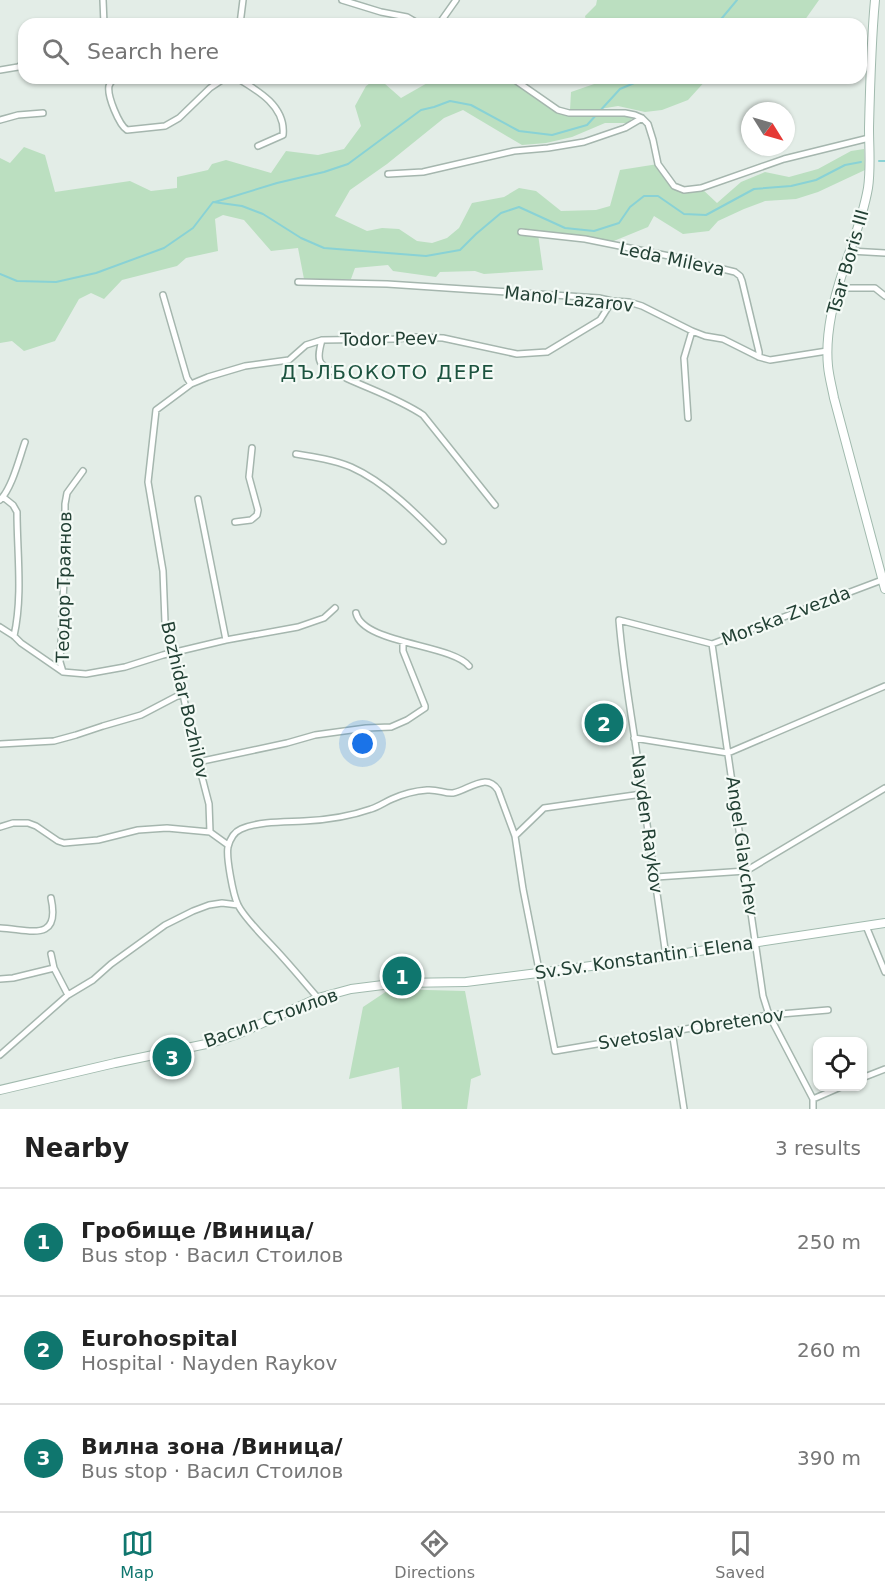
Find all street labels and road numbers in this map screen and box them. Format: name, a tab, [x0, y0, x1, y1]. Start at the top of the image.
street label: Tsar Boris III	[822, 207, 873, 318]
street label: Leda Mileva	[617, 237, 727, 280]
street label: Manol Lazarov	[503, 281, 635, 316]
street label: Todor Peev	[339, 327, 438, 350]
street label: Теодор Траянов	[52, 511, 75, 664]
street label: Morska Zvezda	[719, 581, 853, 650]
street label: Bozhidar Bozhilov	[157, 619, 214, 781]
street label: Nayden Raykov	[627, 753, 668, 895]
street label: Angel Glavchev	[722, 775, 763, 917]
street label: Sv.Sv. Konstantin i Elena	[533, 932, 755, 983]
street label: Васил Стоилов	[201, 984, 341, 1052]
street label: Svetoslav Obretenov	[596, 1003, 786, 1054]

